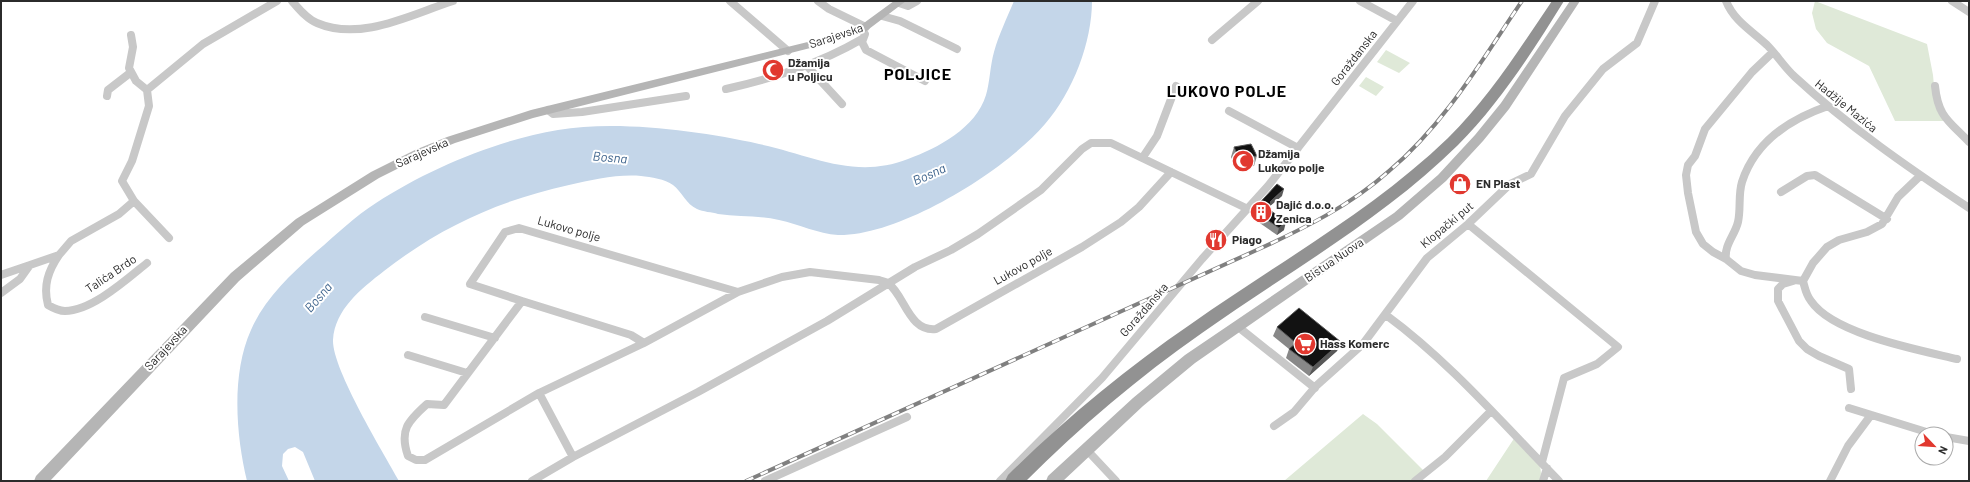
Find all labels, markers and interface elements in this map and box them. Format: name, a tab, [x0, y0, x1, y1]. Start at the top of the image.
street label: Sarajevska	[807, 20, 864, 50]
street label: Goraždanska	[1327, 27, 1379, 88]
place label: Džamija u Poljicu	[788, 55, 832, 83]
mosque icon: Džamija u Poljicu	[760, 57, 786, 83]
district label: POLJICE	[884, 64, 952, 83]
street label: Hadžije Mazića	[1813, 76, 1881, 135]
district label: LUKOVO POLJE	[1167, 81, 1287, 100]
street label: Sarajevska	[393, 134, 450, 170]
place label: Džamija Lukovo polje	[1258, 146, 1325, 174]
water label: Bosna	[592, 148, 628, 166]
mosque icon: Džamija Lukovo polje	[1230, 148, 1256, 174]
water label: Bosna	[910, 160, 948, 188]
shop icon: EN Plast	[1447, 171, 1473, 197]
place label: EN Plast	[1476, 176, 1521, 190]
place label: Dajić d.o.o. Zenica	[1276, 197, 1334, 225]
street label: Klopački put	[1417, 198, 1476, 250]
building icon: Dajić d.o.o. Zenica	[1248, 199, 1274, 225]
street label: Lukovo polje	[536, 212, 602, 244]
restaurant icon: Piago	[1203, 227, 1229, 253]
place label: Piago	[1232, 232, 1262, 246]
street label: Bistua Nuova	[1301, 234, 1366, 284]
street label: Lukovo polje	[991, 243, 1054, 287]
street label: Talića Brdo	[82, 251, 139, 295]
water label: Bosna	[301, 279, 335, 315]
street label: Goraždanska	[1116, 280, 1170, 339]
street label: Sarajevska	[141, 322, 189, 373]
supermarket icon: Hass Komerc	[1292, 331, 1318, 357]
place label: Hass Komerc	[1320, 336, 1390, 350]
north arrow	[1914, 426, 1954, 466]
text: N	[1936, 444, 1951, 457]

